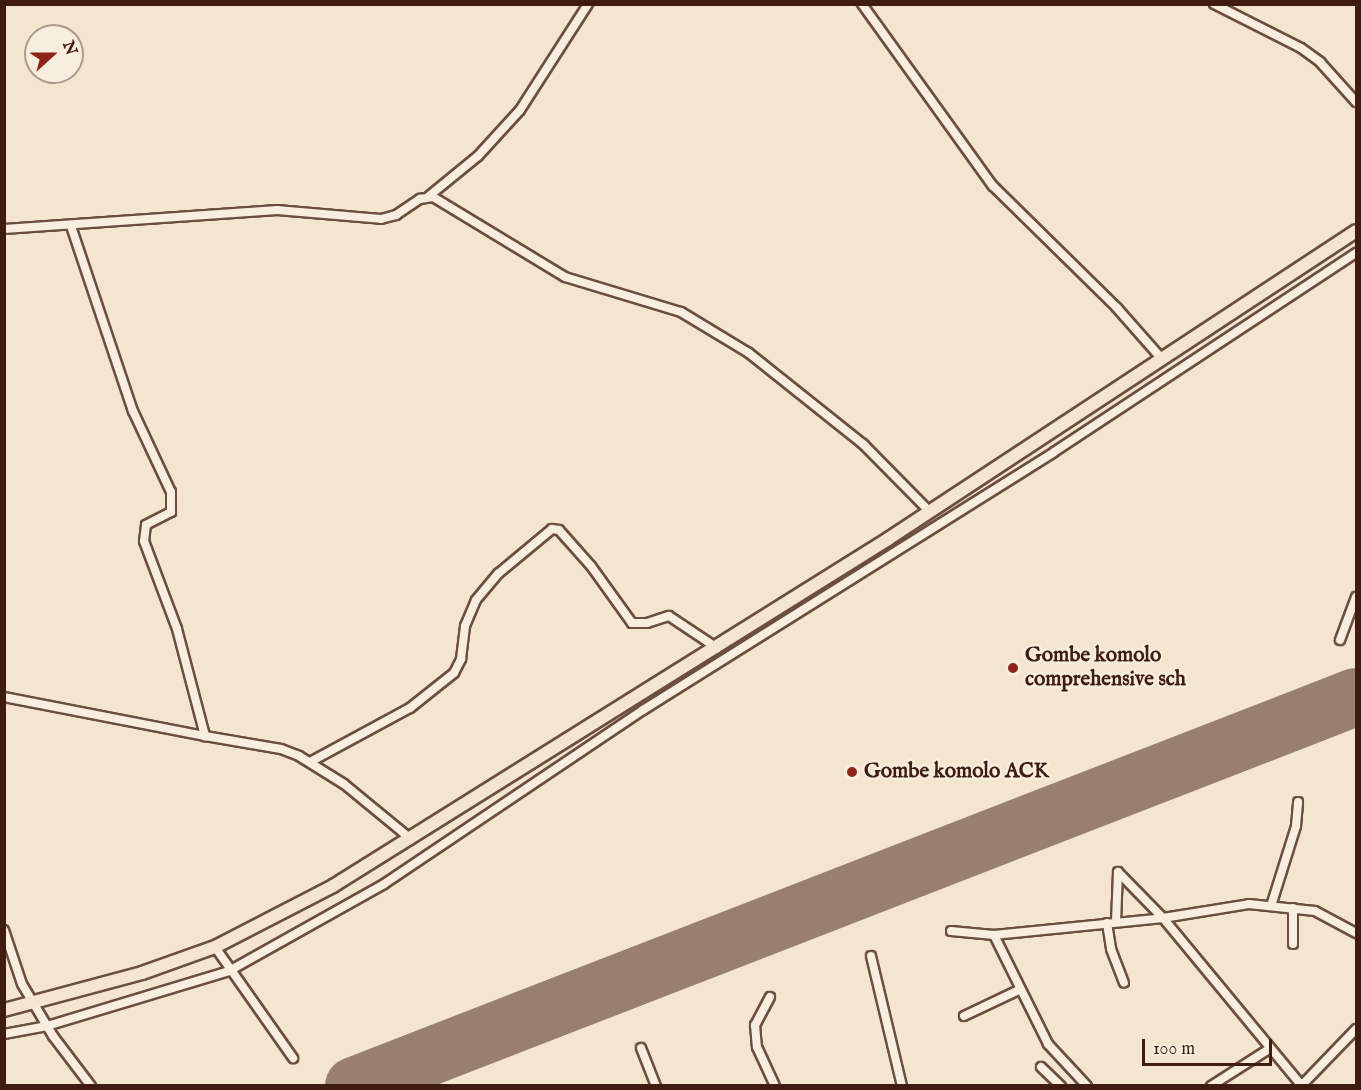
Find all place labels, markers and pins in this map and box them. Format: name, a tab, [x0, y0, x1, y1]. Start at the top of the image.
place label: Gombe komolo comprehensive sch	[1025, 643, 1186, 693]
marker: Gombe komolo comprehensive sch	[1006, 661, 1020, 675]
place label: Gombe komolo ACK	[864, 759, 1049, 785]
marker: Gombe komolo ACK	[845, 765, 859, 779]

